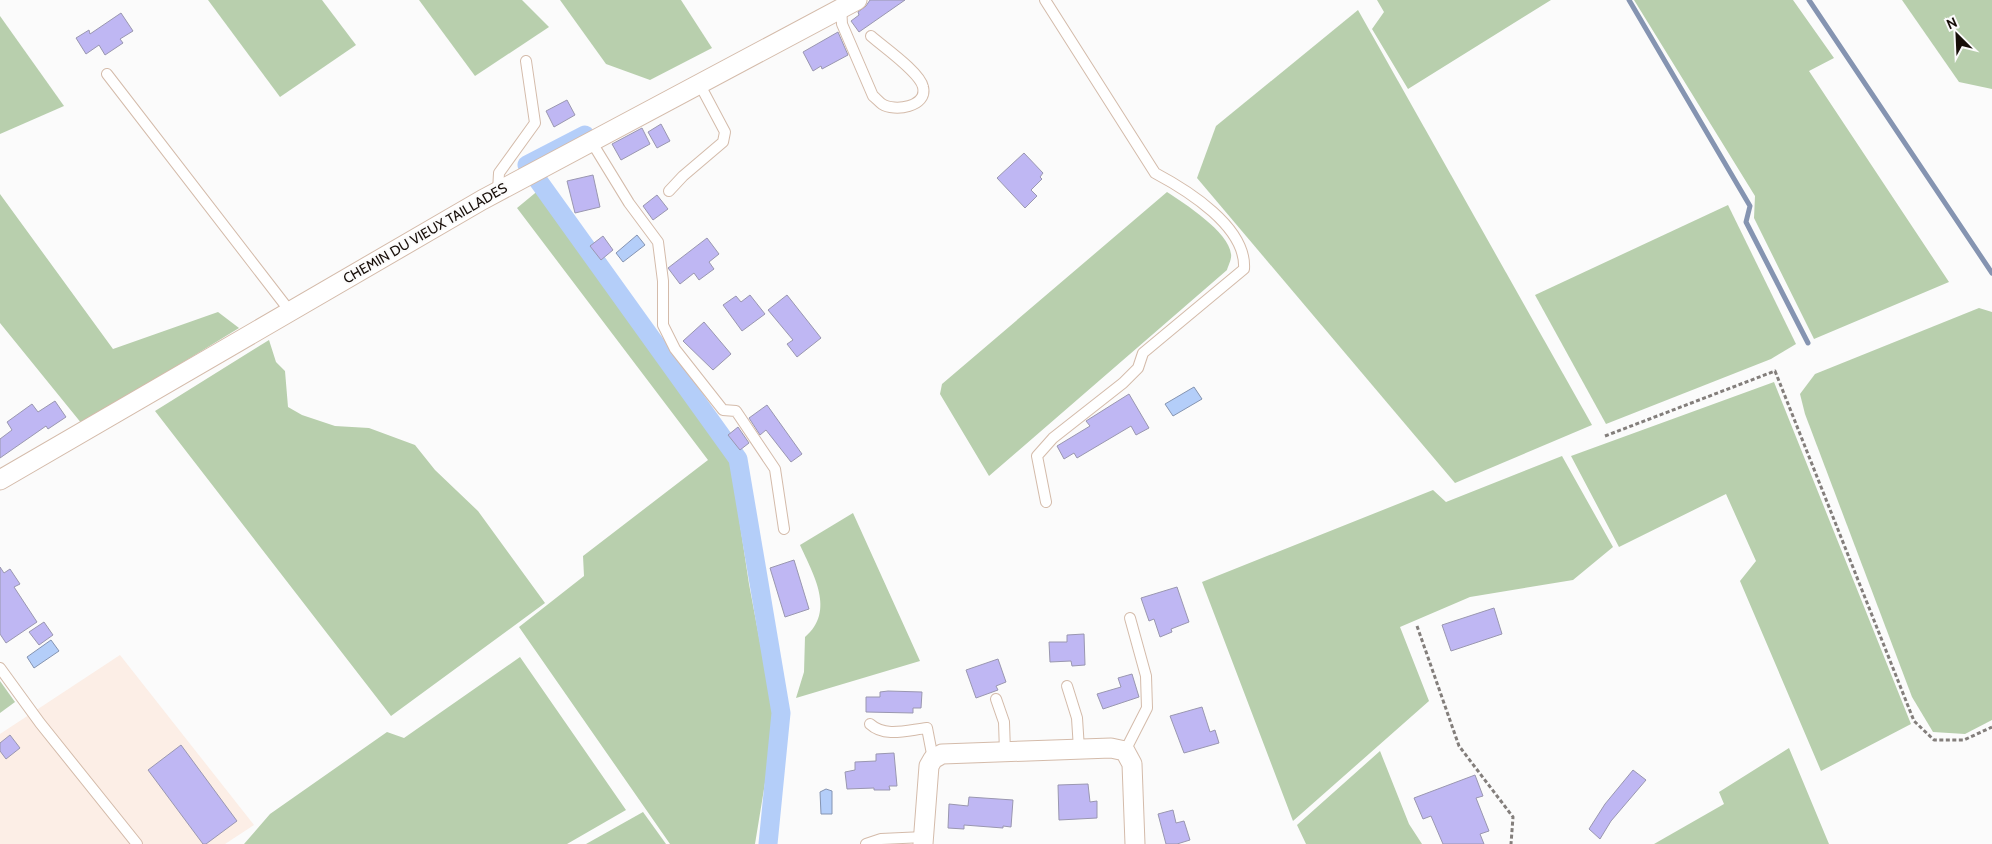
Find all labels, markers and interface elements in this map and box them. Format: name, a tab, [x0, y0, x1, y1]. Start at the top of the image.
north arrow	[1932, 10, 1982, 60]
text: N	[1944, 13, 1960, 33]
street label: CHEMIN DU VIEUX TAILLADES	[340, 179, 510, 287]

